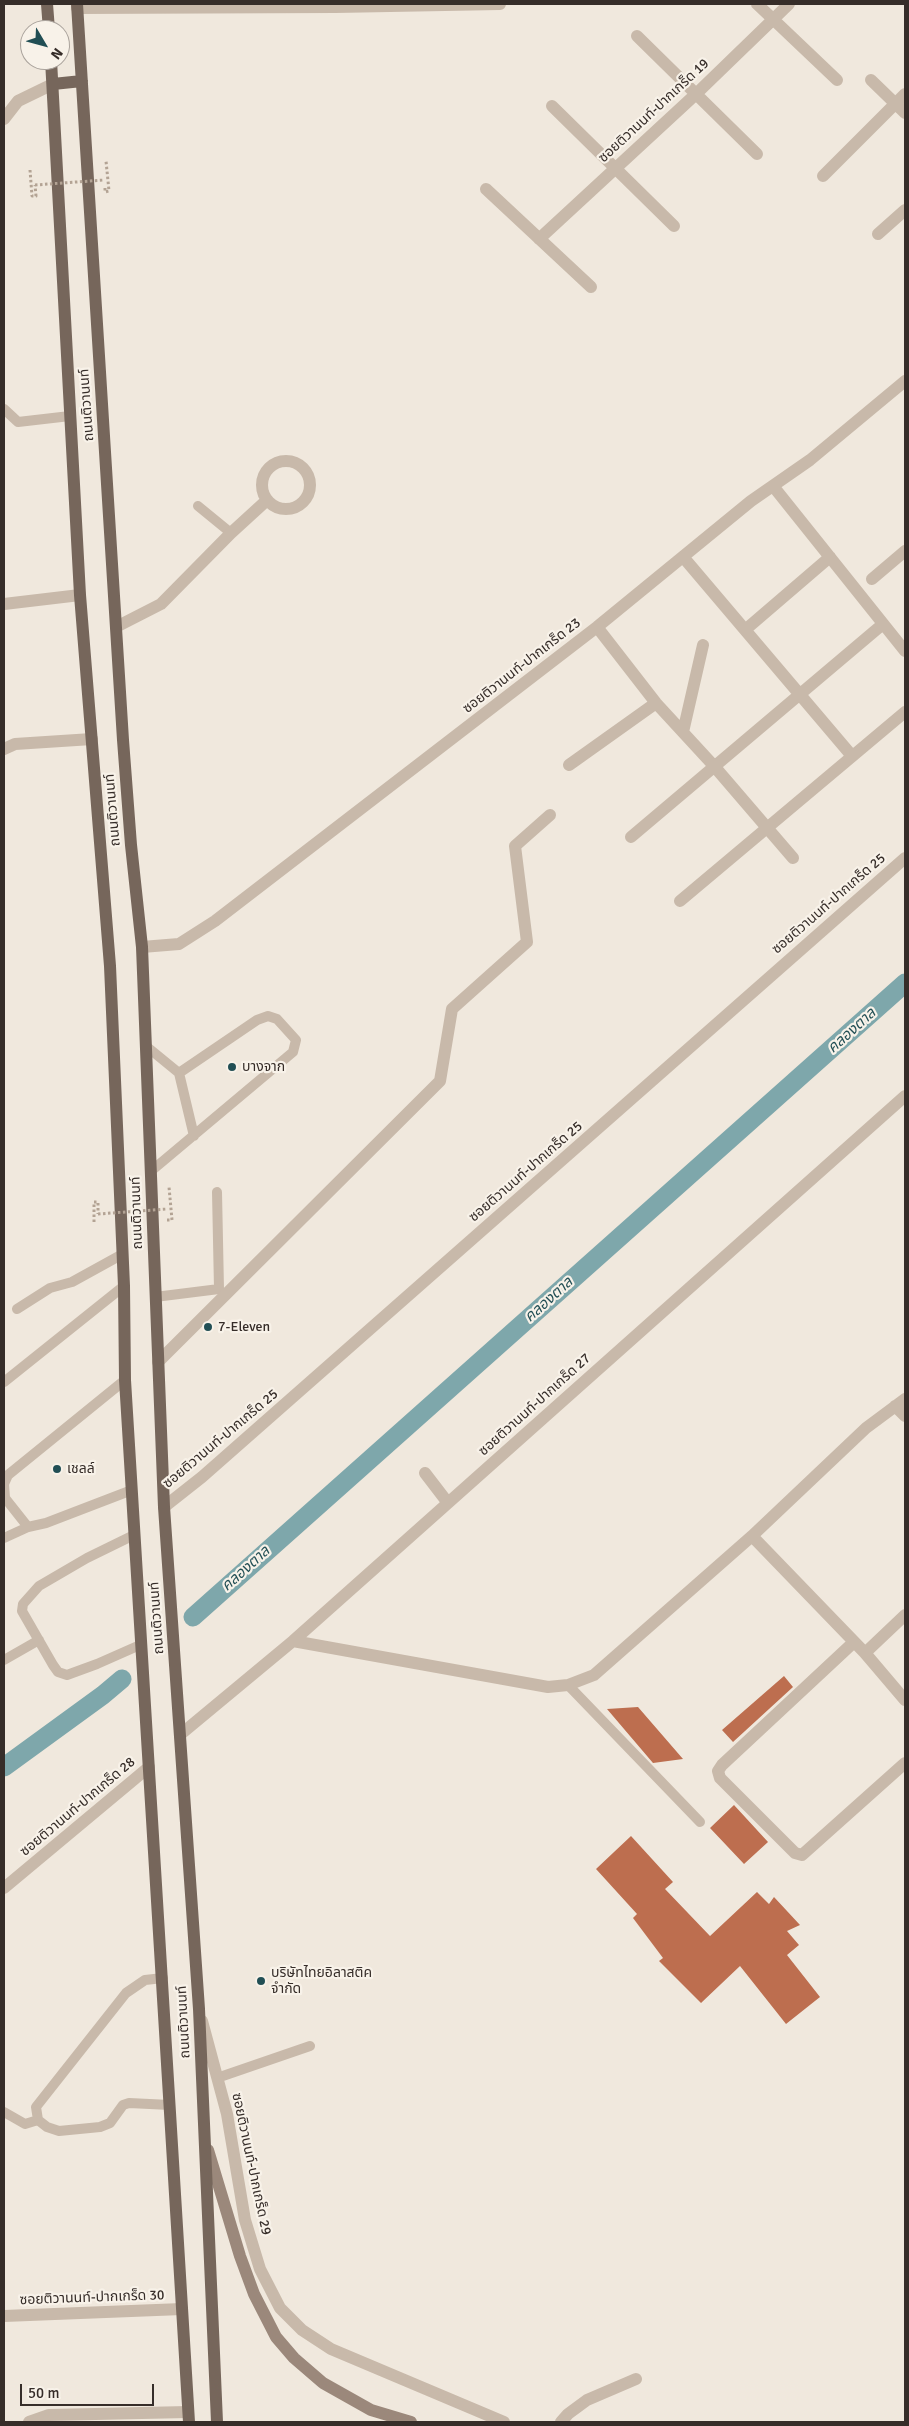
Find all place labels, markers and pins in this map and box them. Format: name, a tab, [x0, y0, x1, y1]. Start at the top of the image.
place label: บางจาก	[242, 1059, 285, 1075]
marker: บางจาก	[226, 1061, 238, 1073]
place label: 7-Eleven	[218, 1319, 270, 1335]
marker: 7-Eleven	[202, 1321, 214, 1333]
place label: เชลล์	[67, 1461, 95, 1477]
marker: เชลล์	[51, 1463, 63, 1475]
place label: บริษัทไทยอิลาสติค จำกัด	[271, 1965, 372, 1998]
marker: บริษัทไทยอิลาสติค จำกัด	[255, 1975, 267, 1987]

